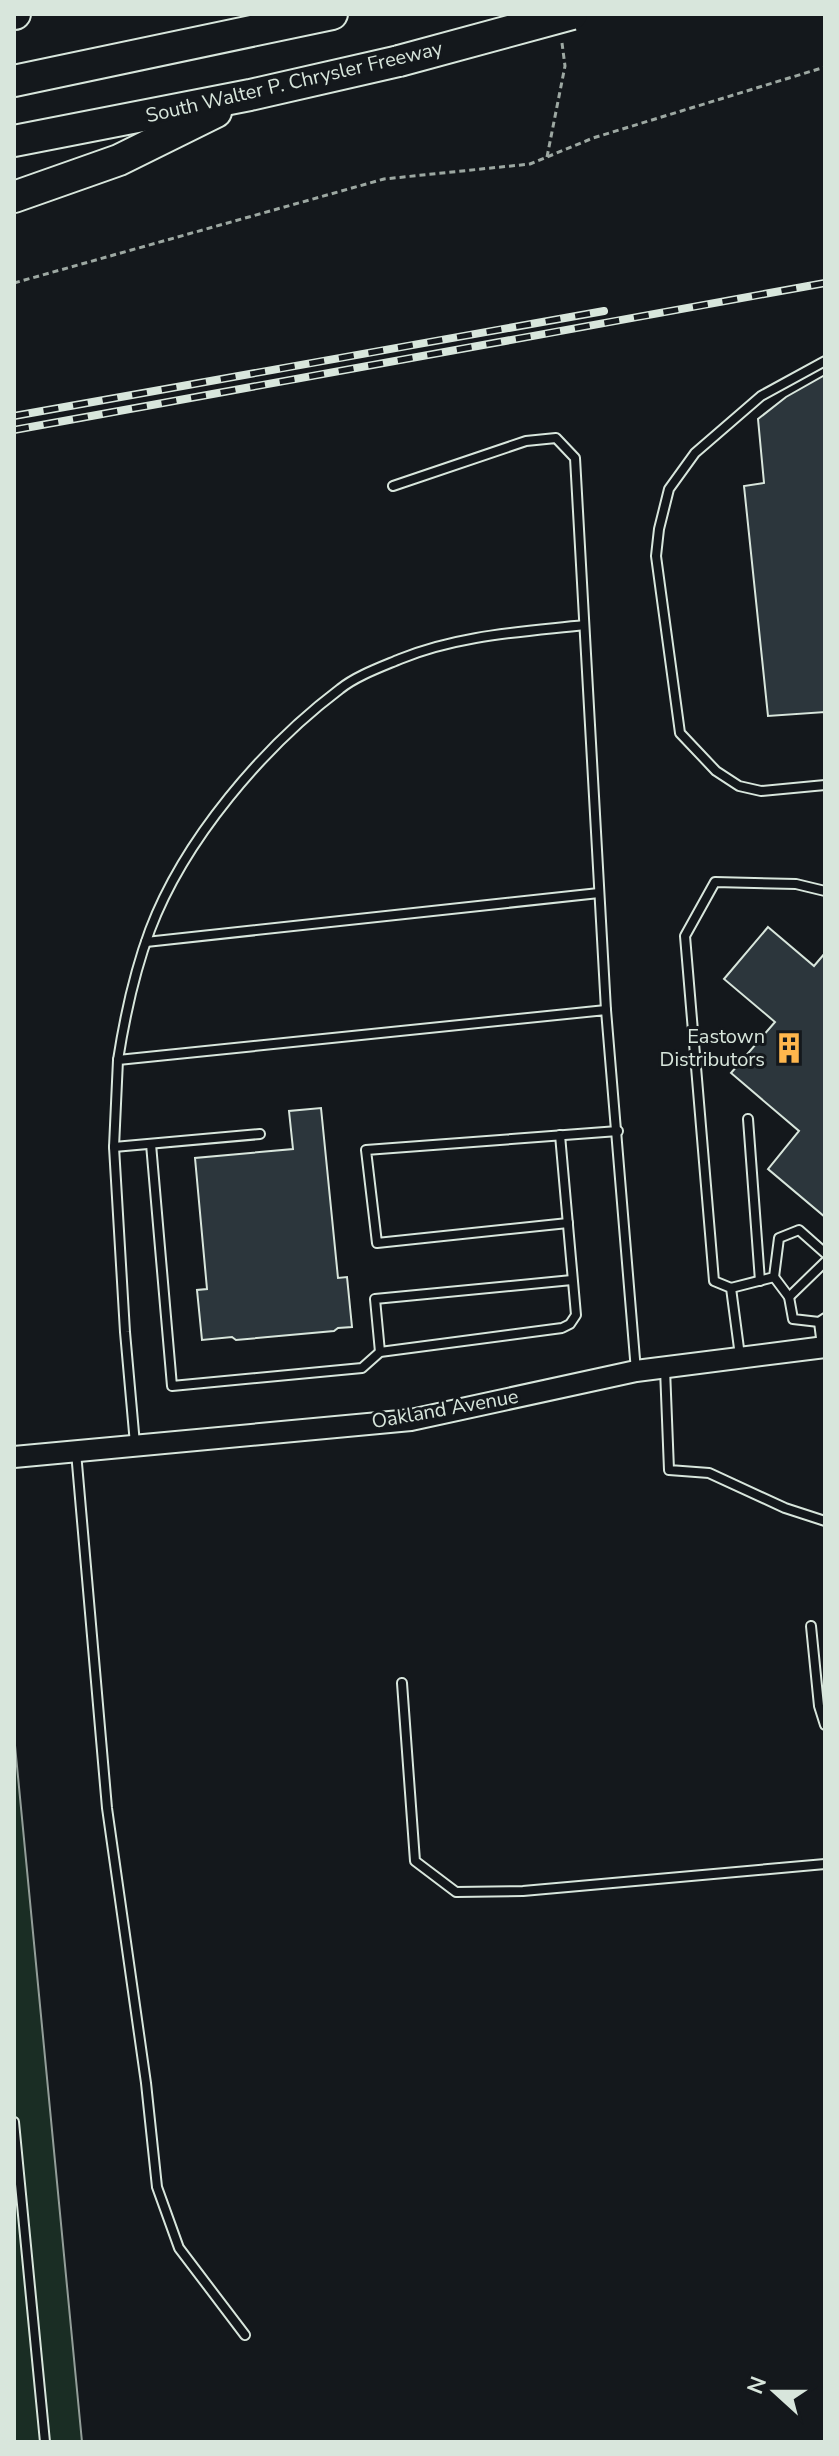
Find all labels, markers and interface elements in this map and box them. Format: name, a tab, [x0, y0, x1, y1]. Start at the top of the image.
street label: South Walter P. Chrysler Freeway	[143, 35, 446, 129]
place label: Eastown Distributors	[660, 1023, 765, 1073]
building icon: Eastown Distributors	[772, 1031, 806, 1065]
street label: Oakland Avenue	[369, 1383, 521, 1435]
north arrow	[735, 2352, 815, 2432]
text: N	[740, 2372, 774, 2398]

